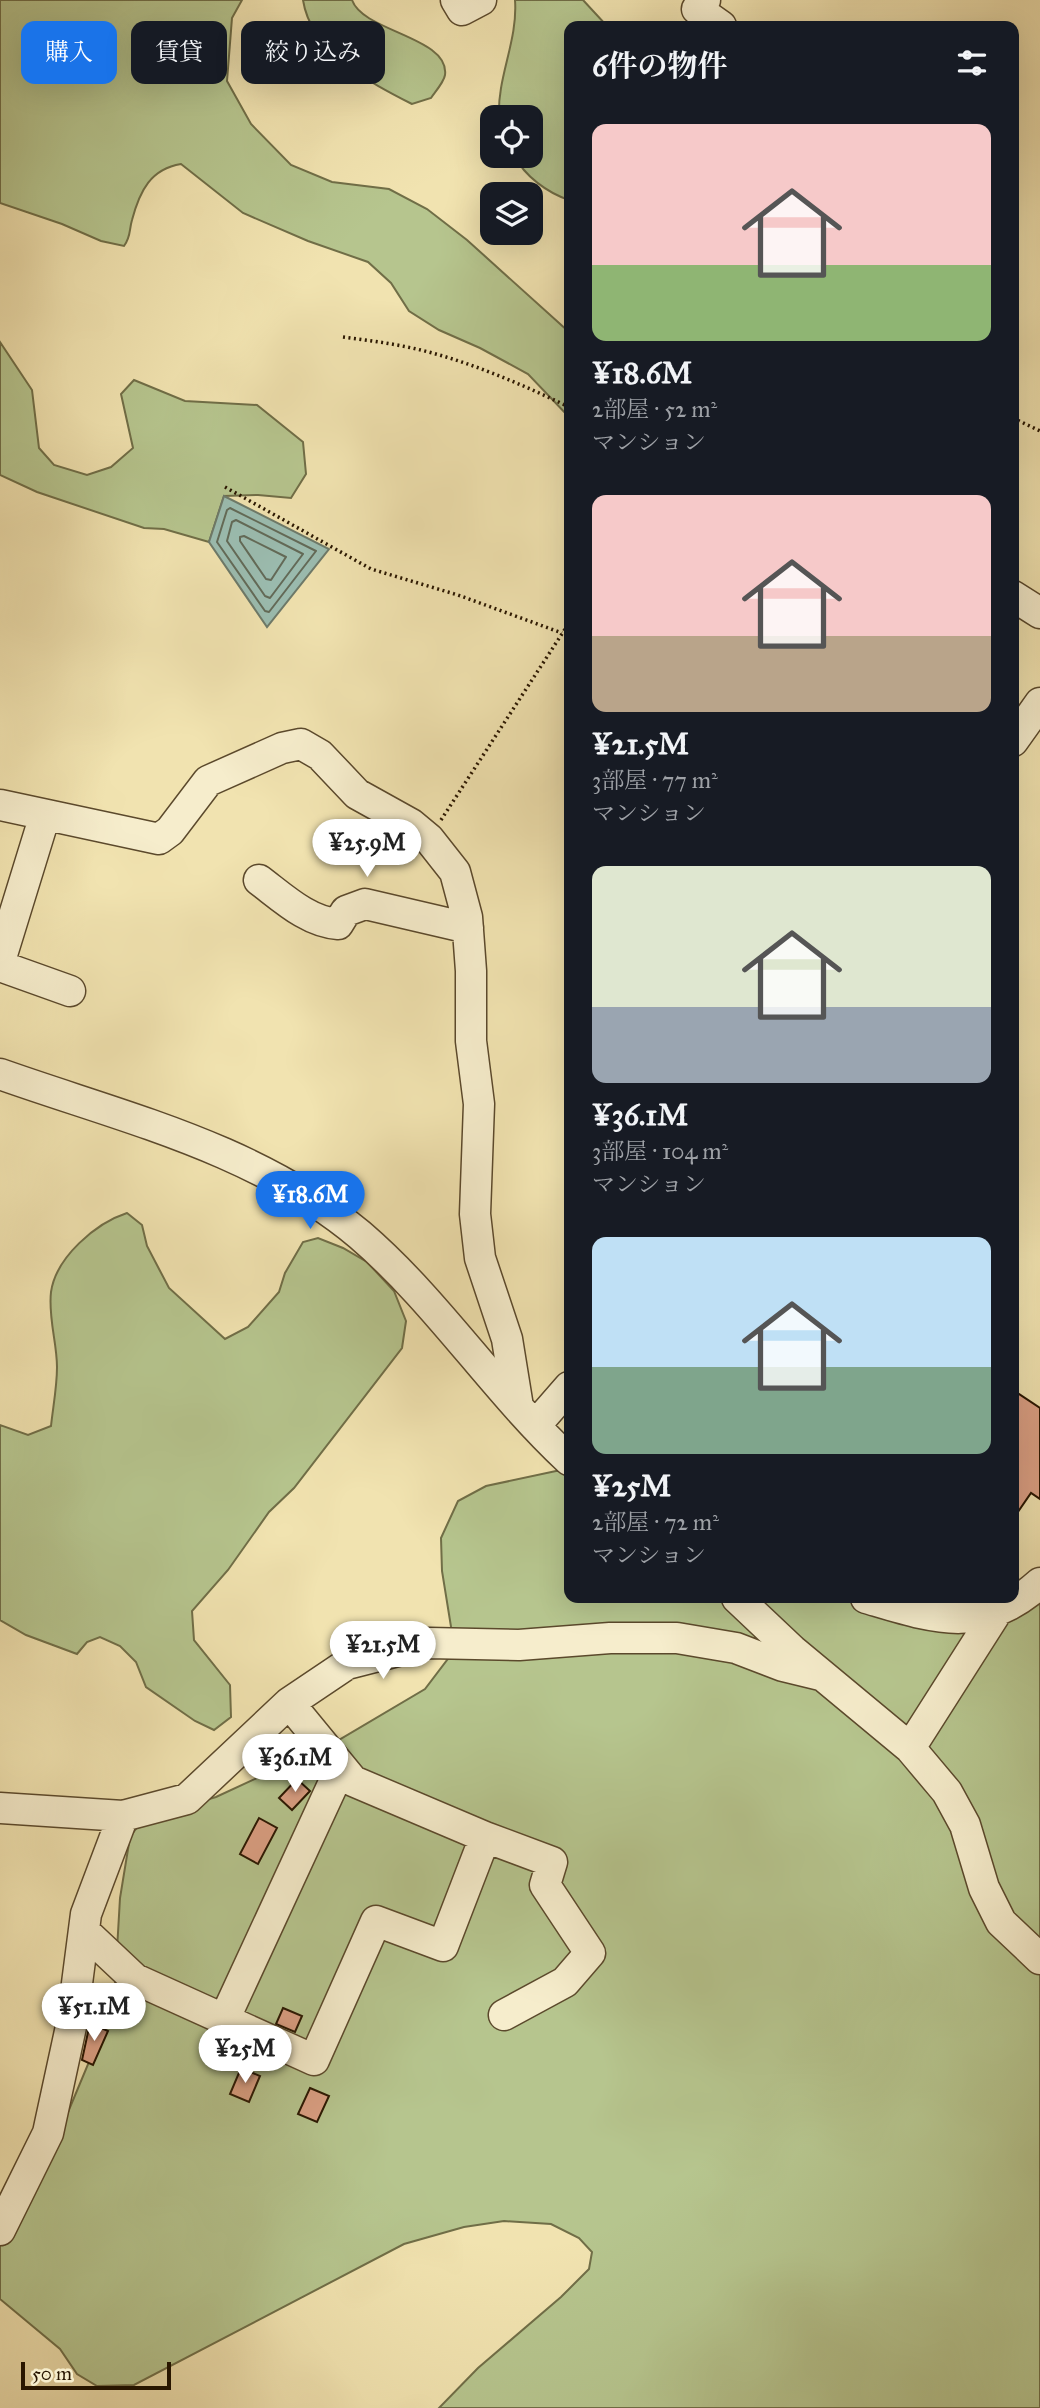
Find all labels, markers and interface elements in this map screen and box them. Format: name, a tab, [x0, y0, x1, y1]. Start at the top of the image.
chip: 購入	[21, 21, 117, 84]
chip: 賃貸	[131, 21, 227, 84]
chip: 絞り込み	[241, 21, 385, 84]
icon: filters	[953, 44, 991, 82]
text: 6件の物件	[592, 48, 727, 84]
map controls	[480, 105, 543, 245]
button: locate	[480, 105, 543, 168]
icon: home	[729, 170, 855, 296]
button: layers	[480, 182, 543, 245]
text: ¥18.6M	[592, 355, 692, 391]
text: 2部屋 · 52 m²	[592, 395, 717, 423]
text: マンション	[592, 428, 706, 456]
icon: home	[729, 541, 855, 667]
text: ¥21.5M	[592, 726, 689, 762]
text: 3部屋 · 77 m²	[592, 766, 718, 794]
text: マンション	[592, 799, 706, 827]
pin: ¥25.9M	[310, 820, 424, 879]
text: ¥25.9M	[328, 828, 406, 856]
icon: home	[729, 912, 855, 1038]
text: ¥36.1M	[592, 1097, 688, 1133]
text: 3部屋 · 104 m²	[592, 1137, 728, 1165]
text: マンション	[592, 1170, 706, 1198]
pin: ¥18.6M	[253, 1172, 367, 1231]
text: ¥18.6M	[272, 1180, 348, 1208]
icon: home	[729, 1283, 855, 1409]
text: ¥25M	[592, 1468, 671, 1504]
text: 2部屋 · 72 m²	[592, 1508, 719, 1536]
text: マンション	[592, 1541, 706, 1569]
pin: ¥21.5M	[326, 1622, 440, 1681]
text: ¥21.5M	[346, 1630, 420, 1658]
pin: ¥36.1M	[238, 1734, 352, 1794]
text: ¥36.1M	[258, 1743, 332, 1771]
pin: ¥51.1M	[37, 1983, 151, 2043]
text: ¥51.1M	[58, 1992, 130, 2020]
pin: ¥25M	[204, 2025, 286, 2085]
text: ¥25M	[215, 2034, 275, 2062]
scale bar	[21, 2359, 172, 2391]
text: 50 m	[32, 2362, 72, 2385]

